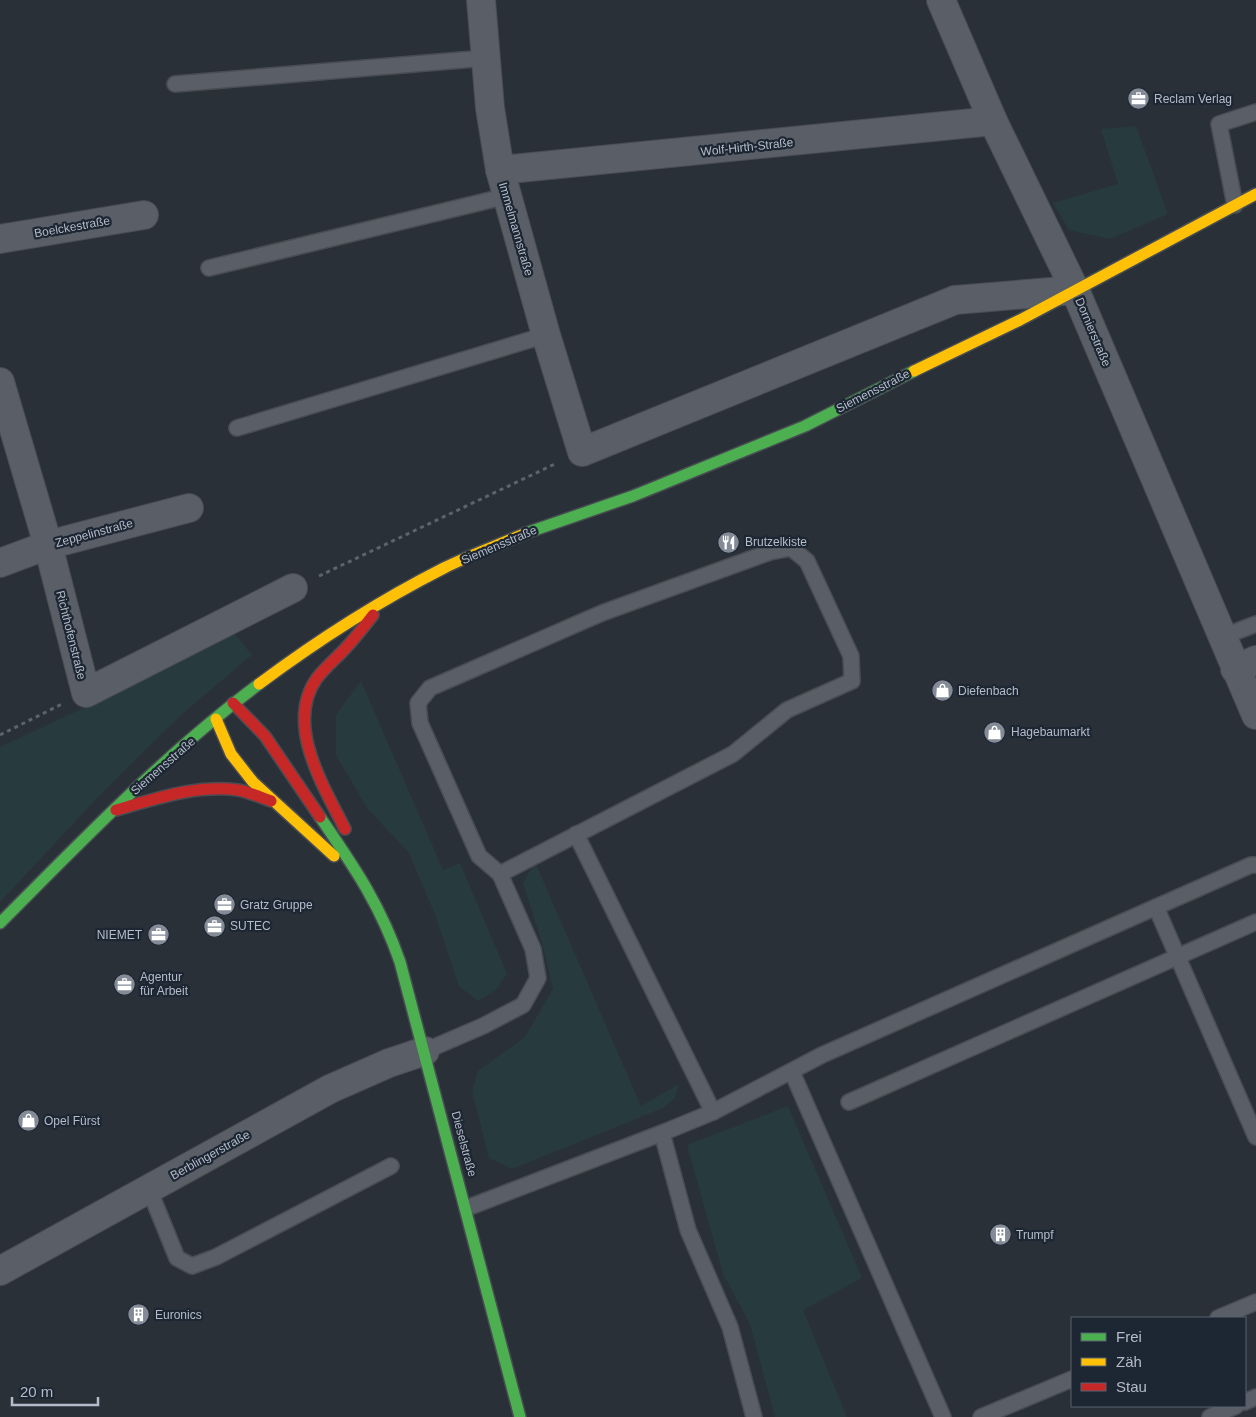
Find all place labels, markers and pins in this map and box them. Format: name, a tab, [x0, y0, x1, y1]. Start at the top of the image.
office icon: Reclam Verlag	[1126, 87, 1150, 111]
place label: Reclam Verlag	[1154, 92, 1232, 106]
restaurant icon: Brutzelkiste	[717, 530, 741, 554]
place label: Brutzelkiste	[745, 535, 807, 549]
shop icon: Diefenbach	[930, 679, 954, 703]
place label: Diefenbach	[958, 684, 1019, 698]
shop icon: Hagebaumarkt	[983, 720, 1007, 744]
place label: Hagebaumarkt	[1011, 725, 1090, 739]
office icon: Gratz Gruppe	[212, 893, 236, 917]
place label: Gratz Gruppe	[240, 898, 313, 912]
office icon: SUTEC	[202, 914, 226, 938]
place label: SUTEC	[230, 919, 271, 933]
office icon: NIEMET	[146, 923, 170, 947]
place label: NIEMET	[97, 928, 143, 942]
place label: Agentur für Arbeit	[140, 970, 189, 998]
office icon: Agentur für Arbeit	[112, 972, 136, 996]
shop icon: Opel Fürst	[16, 1109, 40, 1133]
place label: Opel Fürst	[44, 1114, 101, 1128]
building icon: Trumpf	[988, 1223, 1012, 1247]
place label: Trumpf	[1016, 1228, 1054, 1242]
building icon: Euronics	[127, 1303, 151, 1327]
place label: Euronics	[155, 1308, 202, 1322]

